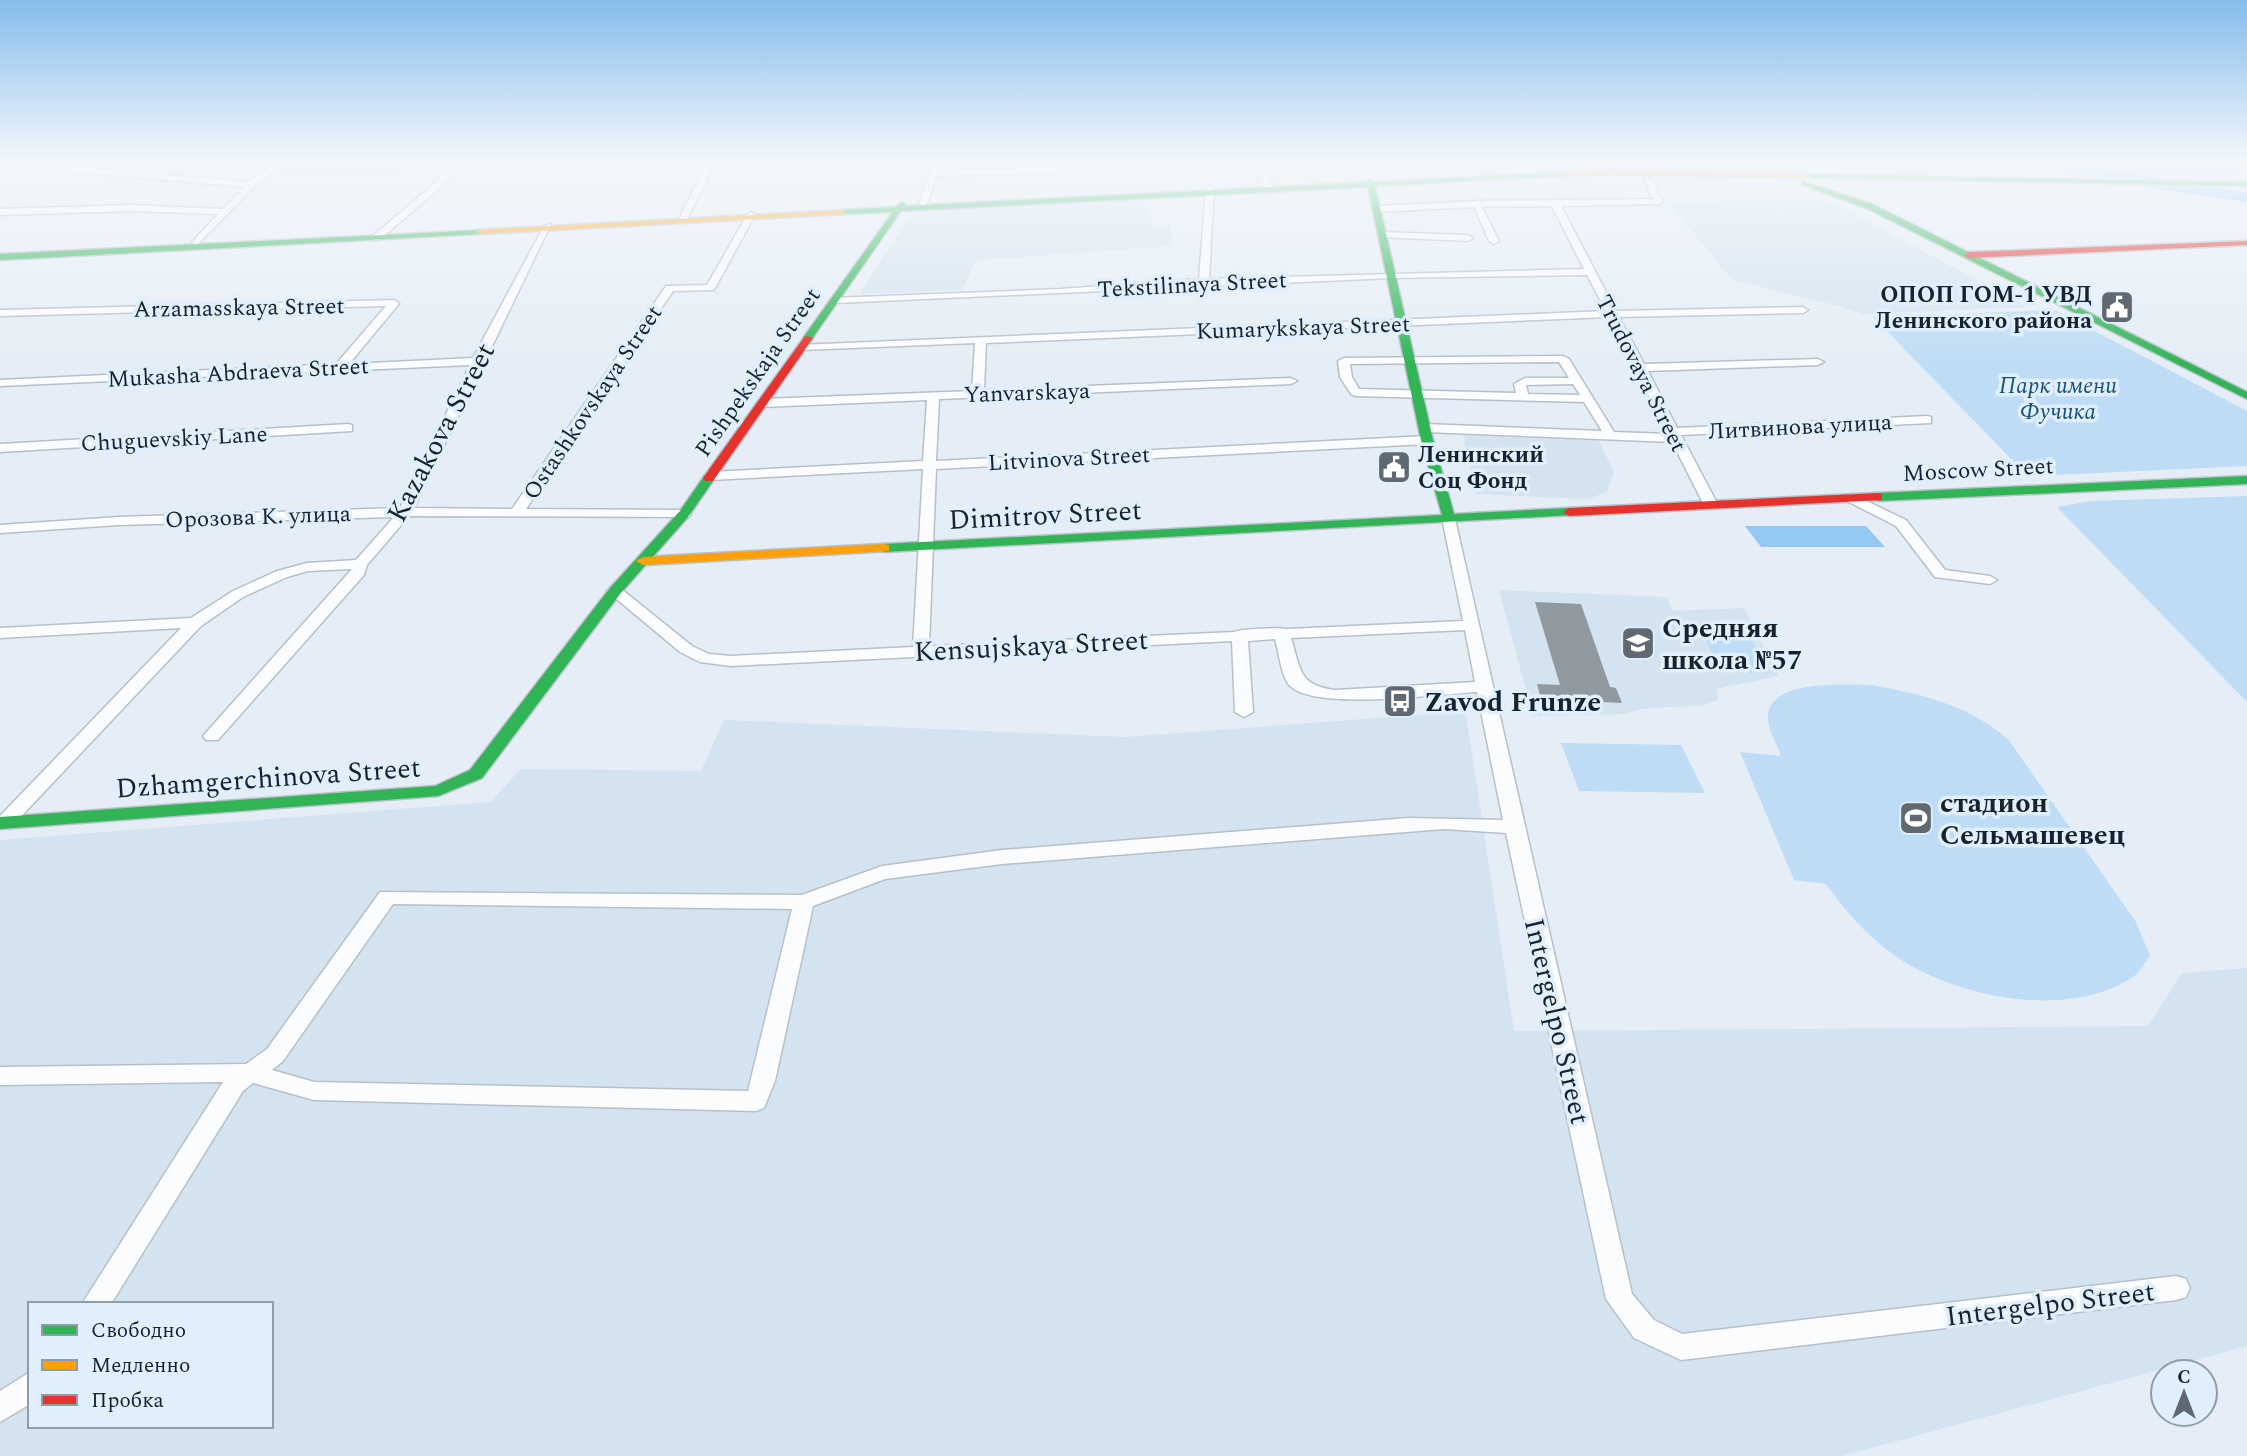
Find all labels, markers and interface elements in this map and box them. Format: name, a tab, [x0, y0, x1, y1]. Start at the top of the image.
street label: Tekstilinaya Street	[1096, 263, 1288, 308]
place label: ОПОП ГОМ-1 УВД Ленинского района	[1875, 278, 2092, 339]
street label: Pishpekskaja Street	[687, 281, 830, 465]
public building icon: ОПОП ГОМ-1 УВД Ленинского района	[2098, 288, 2136, 326]
street label: Arzamasskaya Street	[133, 289, 345, 328]
street label: Trudovaya Street	[1586, 289, 1695, 459]
street label: Ostashkovskaya Street	[515, 298, 672, 507]
street label: Kumarykskaya Street	[1195, 307, 1411, 350]
street label: Kazakova Street	[376, 335, 507, 530]
street label: Mukasha Abdraeva Street	[107, 349, 370, 398]
park label: Парк имени Фучика	[1999, 369, 2117, 430]
street label: Yanvarskaya	[963, 374, 1091, 413]
street label: Литвинова улица	[1707, 405, 1893, 450]
street label: Chuguevskiy Lane	[80, 417, 268, 462]
street label: Litvinova Street	[987, 438, 1151, 481]
place label: Ленинский Соц Фонд	[1418, 438, 1544, 499]
public building icon: Ленинский Соц Фонд	[1375, 448, 1413, 486]
street label: Moscow Street	[1902, 449, 2055, 492]
street label: Dimitrov Street	[947, 489, 1143, 542]
street label: Орозова К. улица	[165, 497, 352, 538]
place label: Средняя школа №57	[1662, 607, 1803, 682]
street label: Kensujskaya Street	[913, 619, 1149, 674]
school or university icon: Средняя школа №57	[1619, 624, 1657, 662]
place label: Zavod Frunze	[1424, 681, 1601, 724]
bus stop icon: Zavod Frunze	[1381, 682, 1419, 720]
street label: Dzhamgerchinova Street	[114, 746, 422, 811]
place label: стадион Сельмашевец	[1940, 782, 2125, 857]
sports icon: стадион Сельмашевец	[1897, 799, 1935, 837]
street label: Intergelpo Street	[1512, 914, 1601, 1129]
street label: Intergelpo Street	[1943, 1270, 2157, 1339]
legend	[28, 1302, 273, 1428]
text: Свободно	[91, 1315, 186, 1347]
text: Медленно	[91, 1350, 190, 1382]
north arrow	[2149, 1358, 2219, 1428]
text: С	[2177, 1363, 2191, 1392]
text: Пробка	[91, 1385, 165, 1417]

